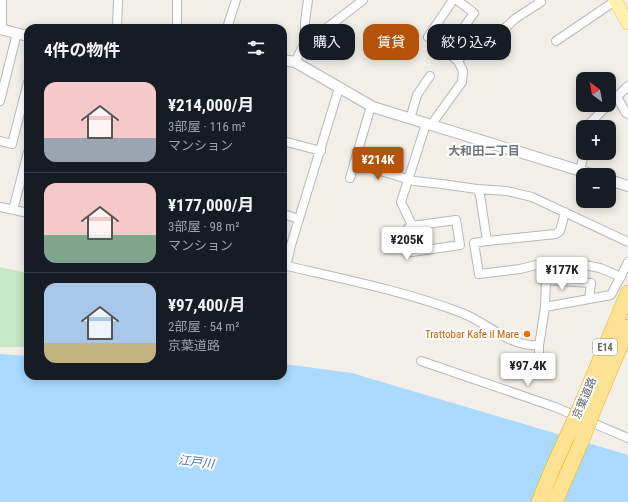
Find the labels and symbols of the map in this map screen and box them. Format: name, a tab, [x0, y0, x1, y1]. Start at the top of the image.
north arrow	[576, 72, 616, 112]
district label: 大和田二丁目	[448, 144, 520, 158]
pin: ¥214K	[350, 147, 406, 181]
pin: ¥205K	[379, 227, 435, 261]
pin: ¥177K	[534, 257, 590, 291]
place label: Trattobar Kafe il Mare	[425, 328, 519, 341]
marker: Trattobar Kafe il Mare	[522, 329, 532, 339]
road number: E14	[593, 339, 617, 355]
pin: ¥97.4K	[495, 353, 561, 387]
street label: 京葉道路	[570, 375, 599, 421]
water label: 江戸川	[177, 453, 217, 471]

